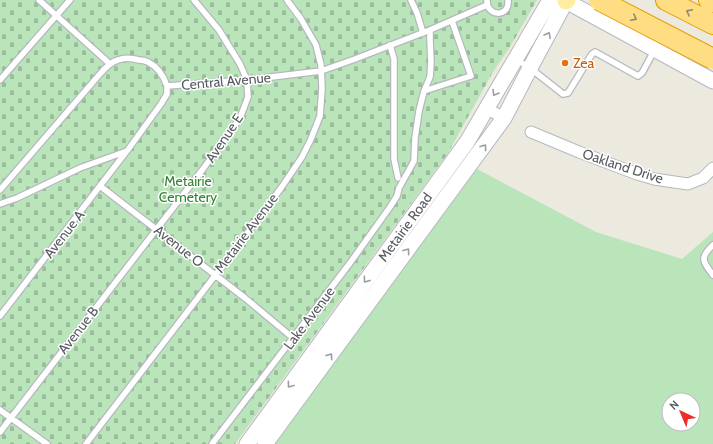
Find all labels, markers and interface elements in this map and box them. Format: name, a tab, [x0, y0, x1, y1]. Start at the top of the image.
one-way arrow	[686, 9, 694, 17]
one-way arrow	[630, 13, 637, 21]
one-way arrow	[543, 32, 551, 39]
place label: Zea	[573, 54, 594, 72]
marker: Zea	[560, 58, 570, 68]
street label: Central Avenue	[180, 68, 272, 94]
one-way arrow	[493, 89, 500, 96]
street label: Avenue E	[201, 110, 247, 166]
one-way arrow	[479, 144, 486, 151]
street label: Oakland Drive	[580, 144, 666, 188]
park label: Metairie Cemetery	[159, 172, 217, 206]
street label: Metairie Road	[374, 189, 436, 265]
street label: Metairie Avenue	[210, 190, 282, 276]
street label: Avenue A	[40, 206, 89, 262]
street label: Avenue O	[150, 221, 208, 271]
one-way arrow	[402, 249, 409, 256]
one-way arrow	[364, 276, 371, 283]
street label: Lake Avenue	[279, 283, 339, 353]
street label: Avenue B	[54, 302, 102, 358]
one-way arrow	[325, 354, 332, 361]
one-way arrow	[287, 381, 294, 388]
north arrow	[661, 392, 701, 432]
text: N	[666, 397, 682, 413]

